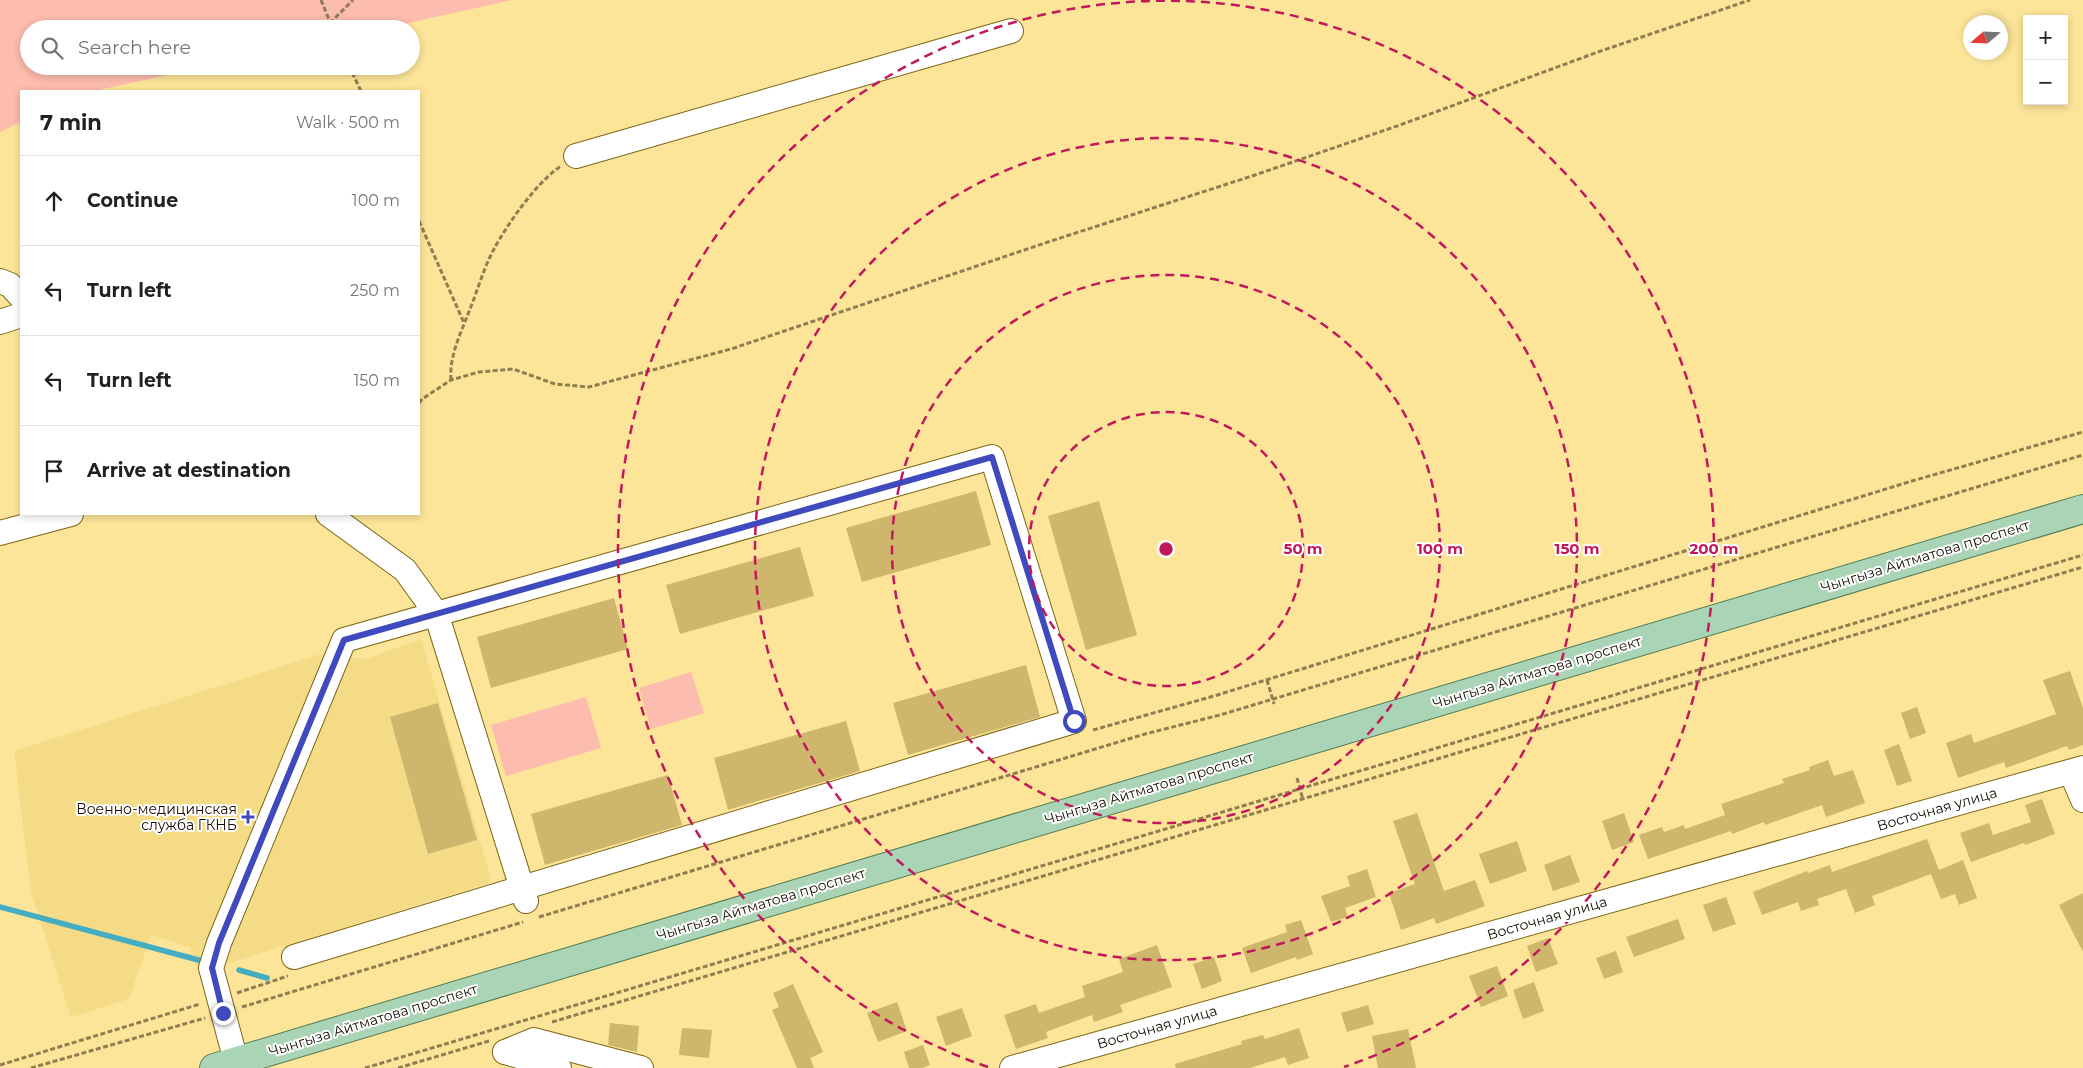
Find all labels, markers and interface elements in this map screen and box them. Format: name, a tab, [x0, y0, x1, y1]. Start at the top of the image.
north arrow	[1963, 15, 2008, 60]
map controls	[2023, 15, 2068, 105]
button: +	[2023, 15, 2068, 60]
search box	[20, 20, 420, 75]
icon: search	[38, 34, 66, 62]
text: Search here	[78, 36, 191, 59]
button: −	[2023, 60, 2068, 105]
text: 7 min	[40, 110, 102, 135]
text: Walk · 500 m	[296, 113, 400, 132]
icon: ahead	[40, 187, 68, 215]
text: Continue	[87, 189, 178, 212]
text: 100 m	[352, 191, 400, 210]
icon: left	[40, 277, 68, 305]
text: Turn left	[87, 279, 172, 302]
text: 250 m	[350, 281, 400, 300]
icon: left	[40, 367, 68, 395]
text: Turn left	[87, 369, 172, 392]
text: 150 m	[353, 371, 400, 390]
icon: arrive	[40, 457, 68, 485]
text: Arrive at destination	[87, 459, 291, 482]
street label: Чынгыза Айтматова проспект	[1818, 516, 2032, 596]
text: 50 m	[1283, 539, 1323, 558]
text: 100 m	[1417, 539, 1463, 558]
text: 150 m	[1555, 539, 1599, 558]
text: 200 m	[1689, 539, 1739, 558]
centre of rings	[1157, 540, 1175, 558]
street label: Чынгыза Айтматова проспект	[1430, 632, 1644, 712]
route start	[1063, 710, 1086, 733]
street label: Чынгыза Айтматова проспект	[1042, 748, 1256, 828]
street label: Восточная улица	[1875, 783, 1999, 835]
place label: Военно-медицинская служба ГКНБ	[76, 800, 237, 834]
marker: Военно-медицинская служба ГКНБ	[241, 810, 255, 824]
street label: Чынгыза Айтматова проспект	[654, 864, 868, 944]
street label: Восточная улица	[1485, 892, 1609, 944]
street label: Чынгыза Айтматова проспект	[266, 980, 480, 1060]
street label: Восточная улица	[1095, 1001, 1219, 1053]
route end	[212, 1002, 235, 1025]

